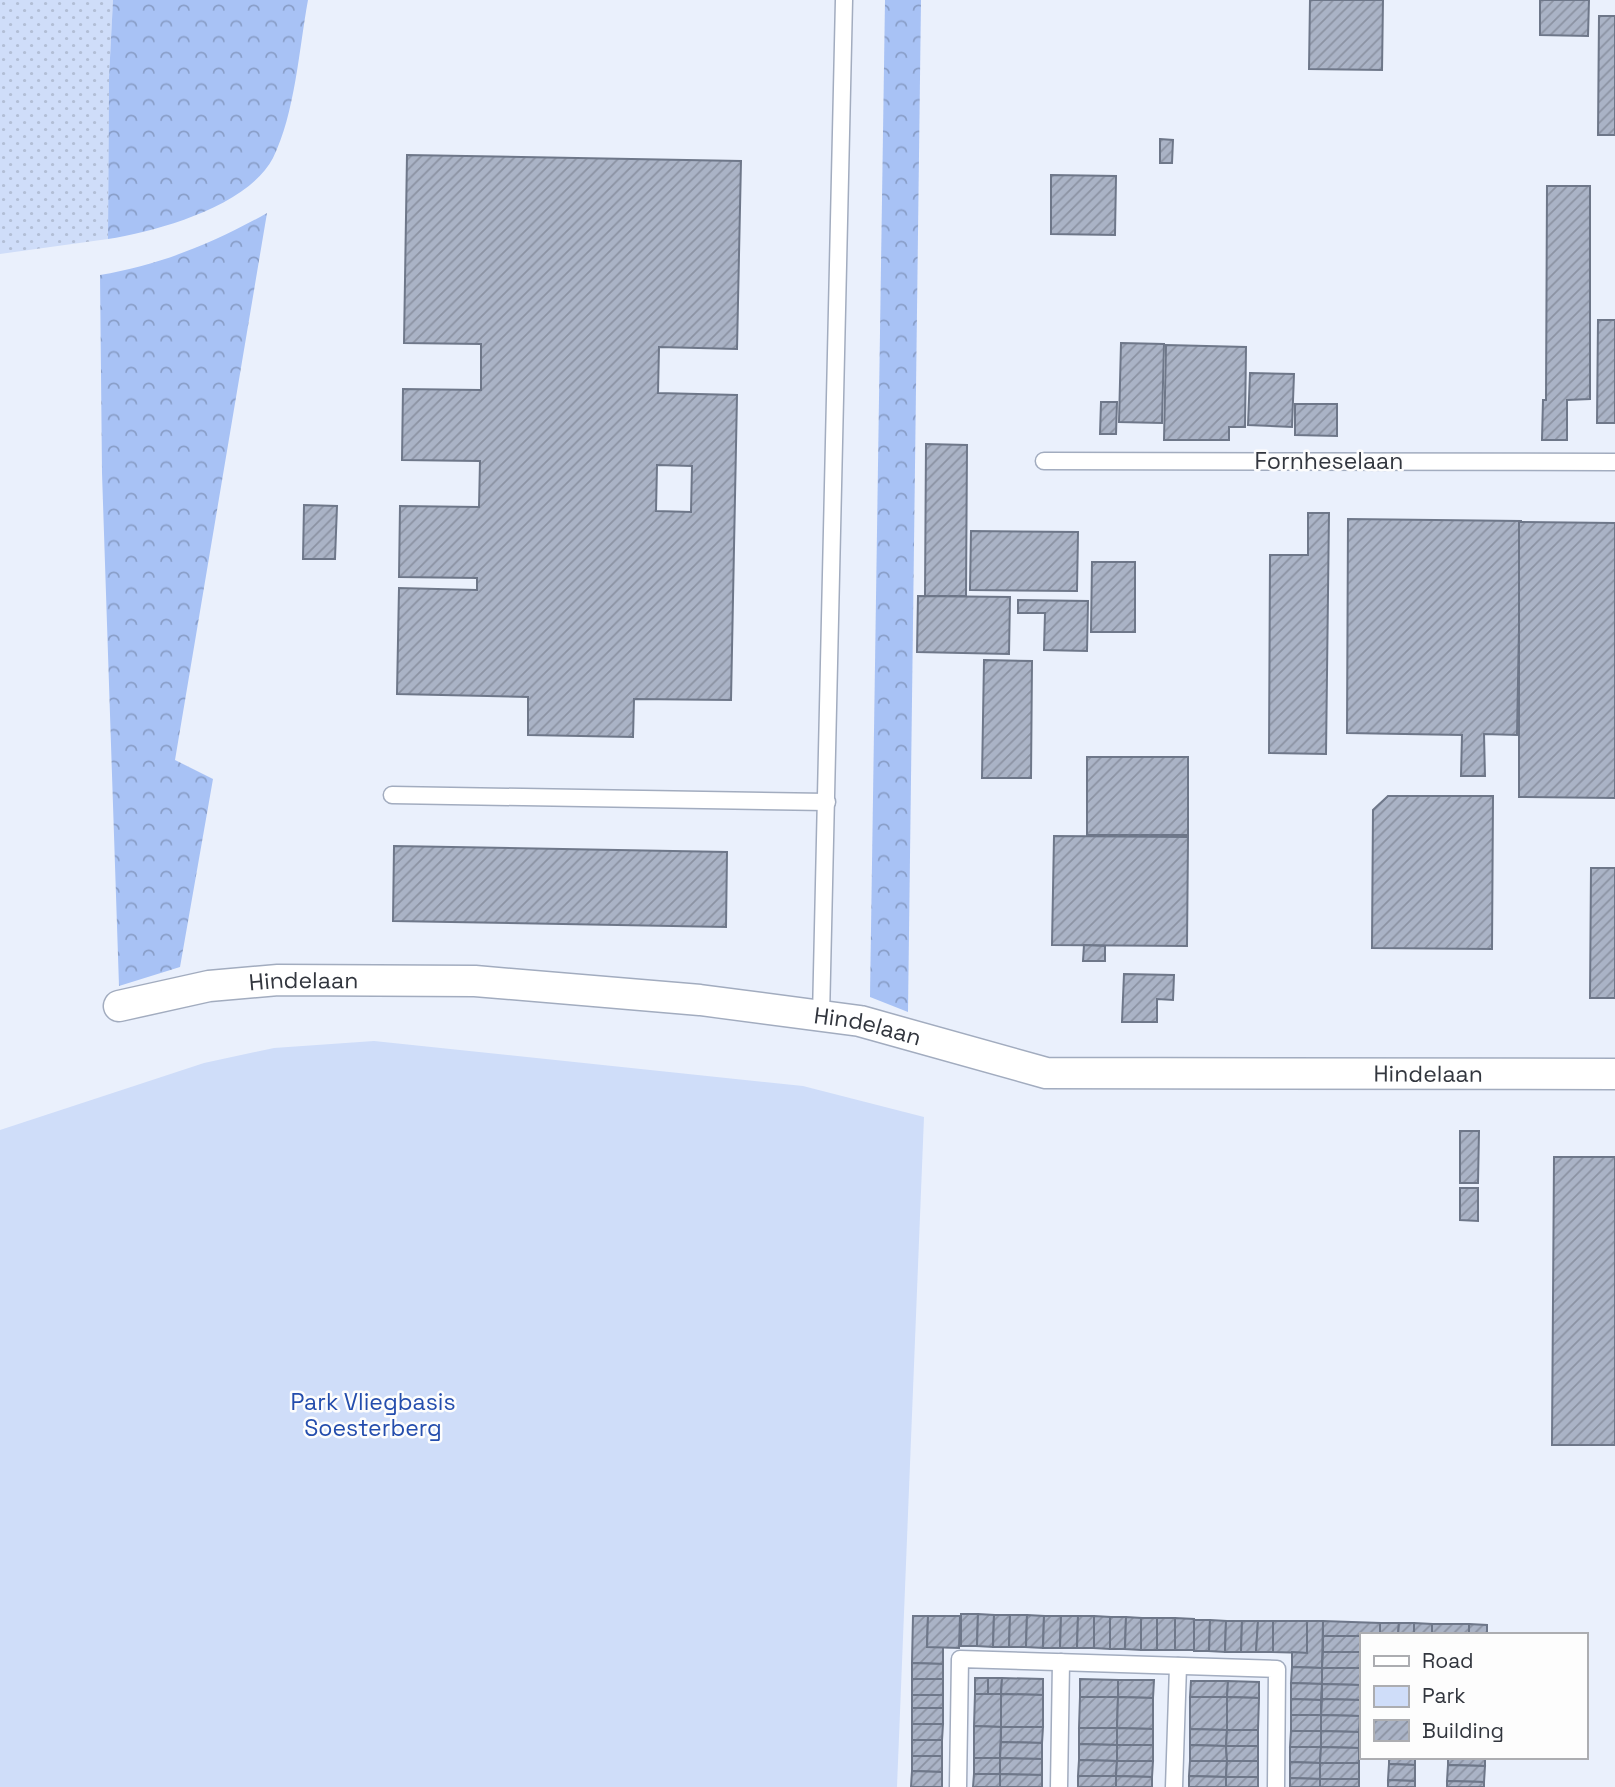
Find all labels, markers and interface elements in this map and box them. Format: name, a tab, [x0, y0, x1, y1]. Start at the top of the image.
street label: Fornheselaan	[1255, 446, 1403, 476]
street label: Hindelaan	[248, 965, 358, 997]
street label: Hindelaan	[812, 1000, 925, 1052]
street label: Hindelaan	[1373, 1059, 1483, 1089]
park label: Park Vliegbasis Soesterberg	[290, 1387, 456, 1443]
legend	[1360, 1633, 1587, 1759]
text: Road	[1422, 1647, 1474, 1674]
text: Park	[1422, 1682, 1466, 1709]
text: Building	[1422, 1717, 1504, 1744]

